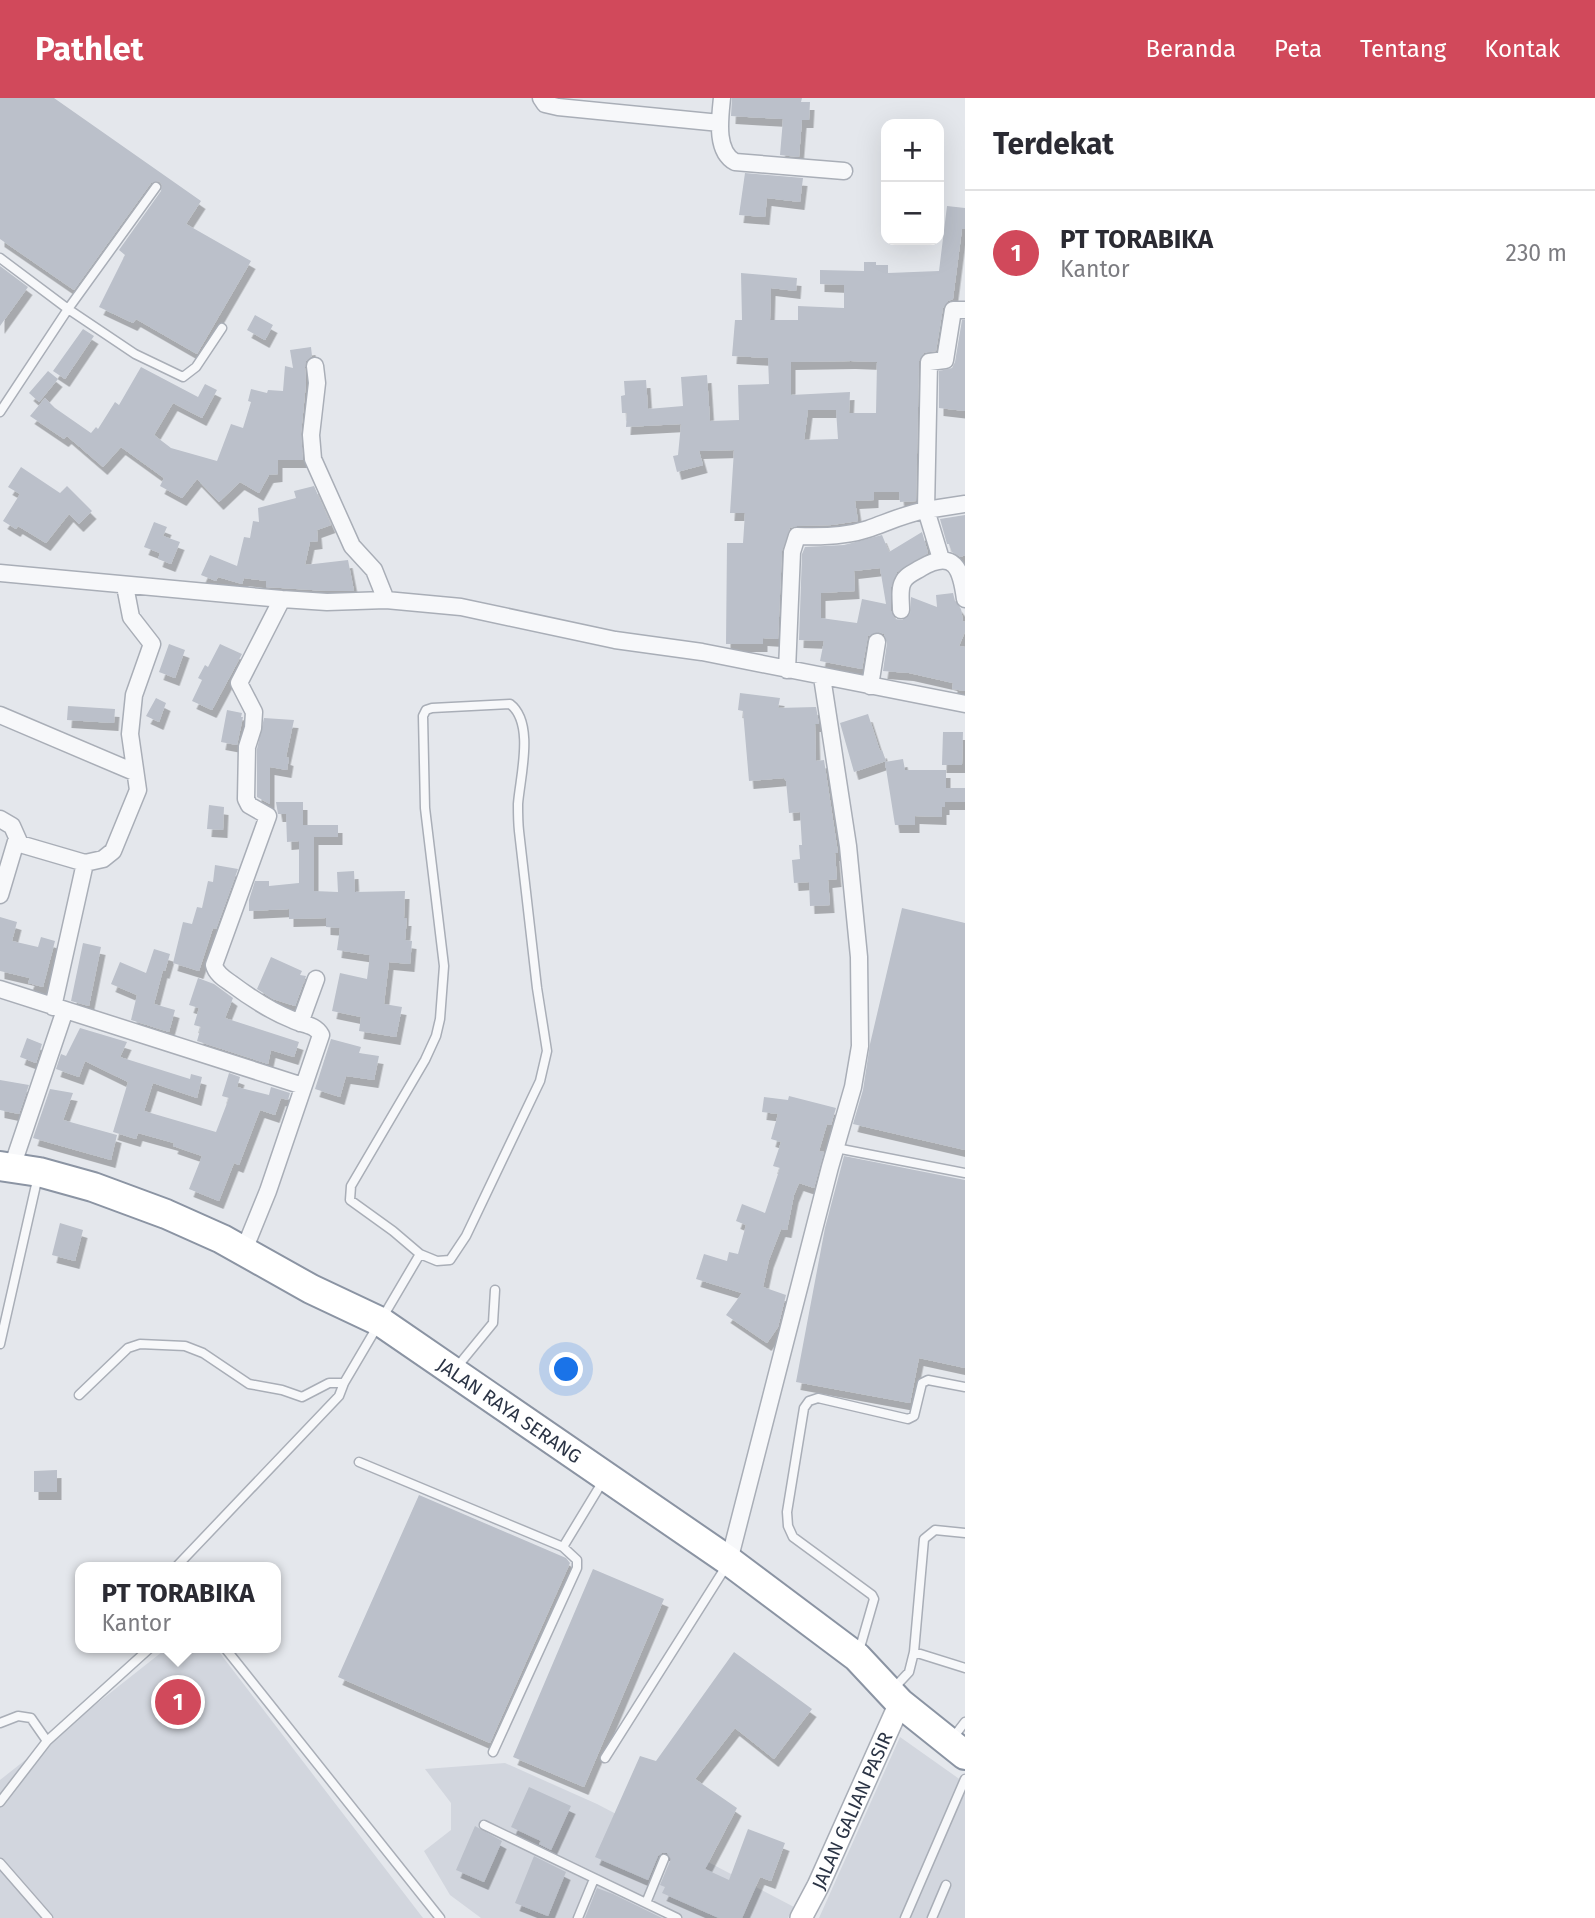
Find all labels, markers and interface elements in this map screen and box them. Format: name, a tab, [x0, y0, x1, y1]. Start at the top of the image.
text: Pathlet	[35, 29, 144, 69]
text: Beranda	[1145, 35, 1236, 63]
text: Peta	[1274, 35, 1322, 63]
text: Tentang	[1360, 35, 1446, 63]
text: Kontak	[1484, 35, 1560, 63]
map controls	[881, 119, 944, 245]
button: +	[881, 119, 944, 182]
text: Terdekat	[993, 126, 1114, 162]
button: −	[881, 182, 944, 245]
text: PT TORABIKA	[1060, 224, 1213, 255]
text: 1	[1011, 239, 1021, 267]
text: 230 m	[1506, 239, 1567, 267]
text: Kantor	[1060, 255, 1130, 283]
your location	[549, 1352, 583, 1386]
street label: JALAN RAYA SERANG	[433, 1353, 586, 1468]
popup	[75, 1562, 281, 1653]
text: PT TORABIKA	[101, 1578, 255, 1609]
text: Kantor	[101, 1609, 171, 1637]
pin: 1	[155, 1676, 201, 1728]
street label: JALAN GALIAN PASIR	[807, 1728, 897, 1893]

